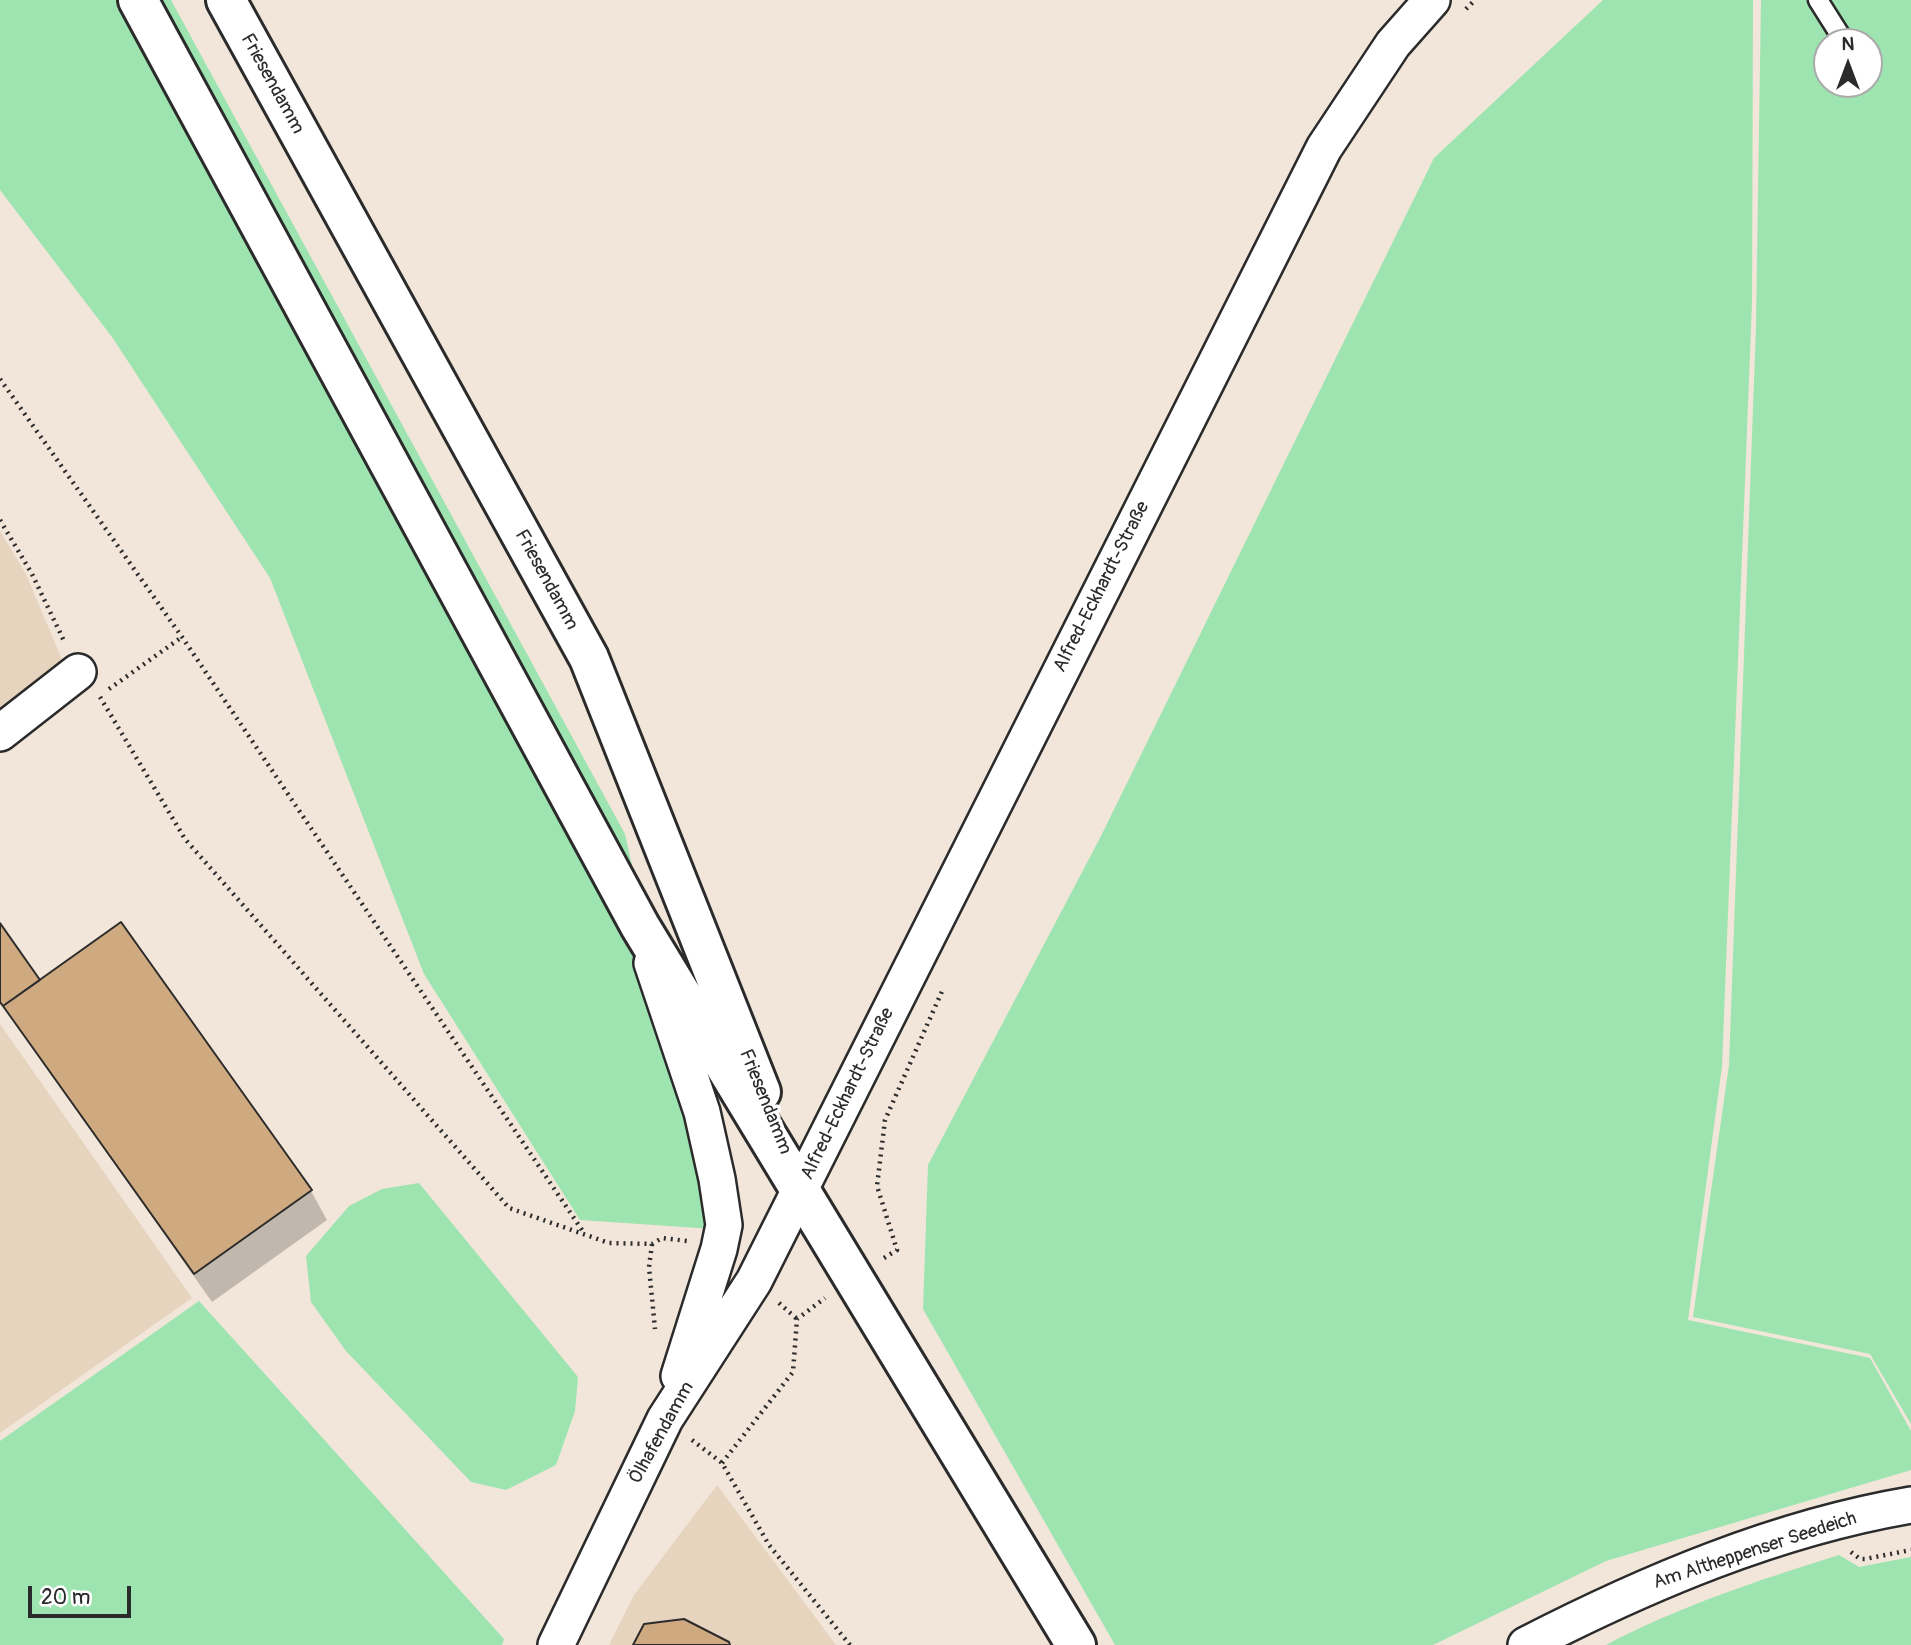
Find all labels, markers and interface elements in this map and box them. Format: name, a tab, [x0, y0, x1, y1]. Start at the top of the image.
north arrow	[1813, 28, 1883, 98]
street label: Friesendamm	[235, 30, 309, 138]
text: N	[1842, 32, 1854, 56]
street label: Alfred-Eckhardt-Straße	[1049, 498, 1155, 676]
street label: Friesendamm	[509, 526, 583, 634]
street label: Alfred-Eckhardt-Straße	[796, 1004, 900, 1184]
street label: Friesendamm	[734, 1046, 796, 1158]
street label: Ölhafendamm	[625, 1378, 699, 1488]
street label: Am Altheppenser Seedeich	[1650, 1507, 1860, 1595]
scale bar	[32, 1572, 135, 1616]
text: 20 m	[41, 1584, 90, 1611]

